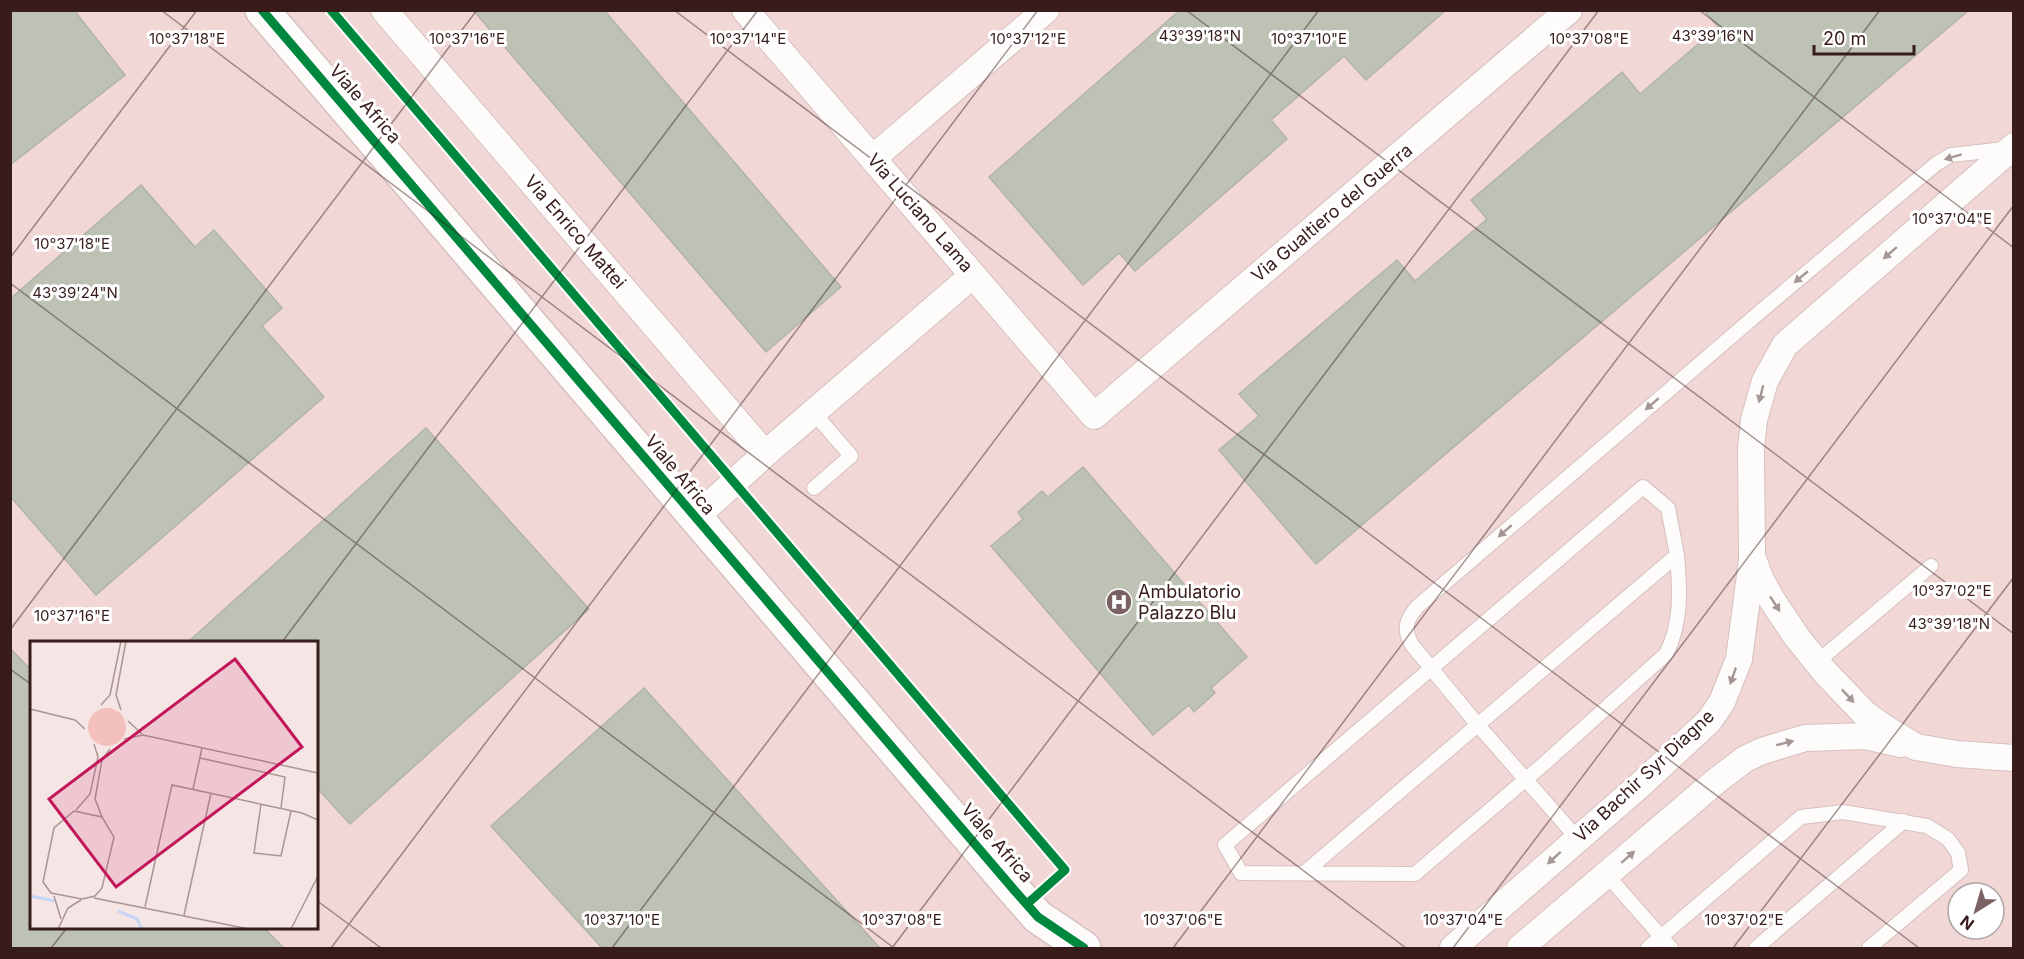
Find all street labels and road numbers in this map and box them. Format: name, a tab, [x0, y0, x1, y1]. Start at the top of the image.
street label: Viale Africa	[325, 60, 405, 147]
street label: Via Gualtiero del Guerra	[1247, 139, 1416, 286]
street label: Via Luciano Lama	[863, 149, 978, 276]
street label: Via Enrico Mattei	[520, 171, 630, 293]
street label: Viale Africa	[641, 430, 720, 519]
street label: Via Bachir Syr Diagne	[1569, 705, 1718, 846]
street label: Viale Africa	[957, 799, 1037, 886]

